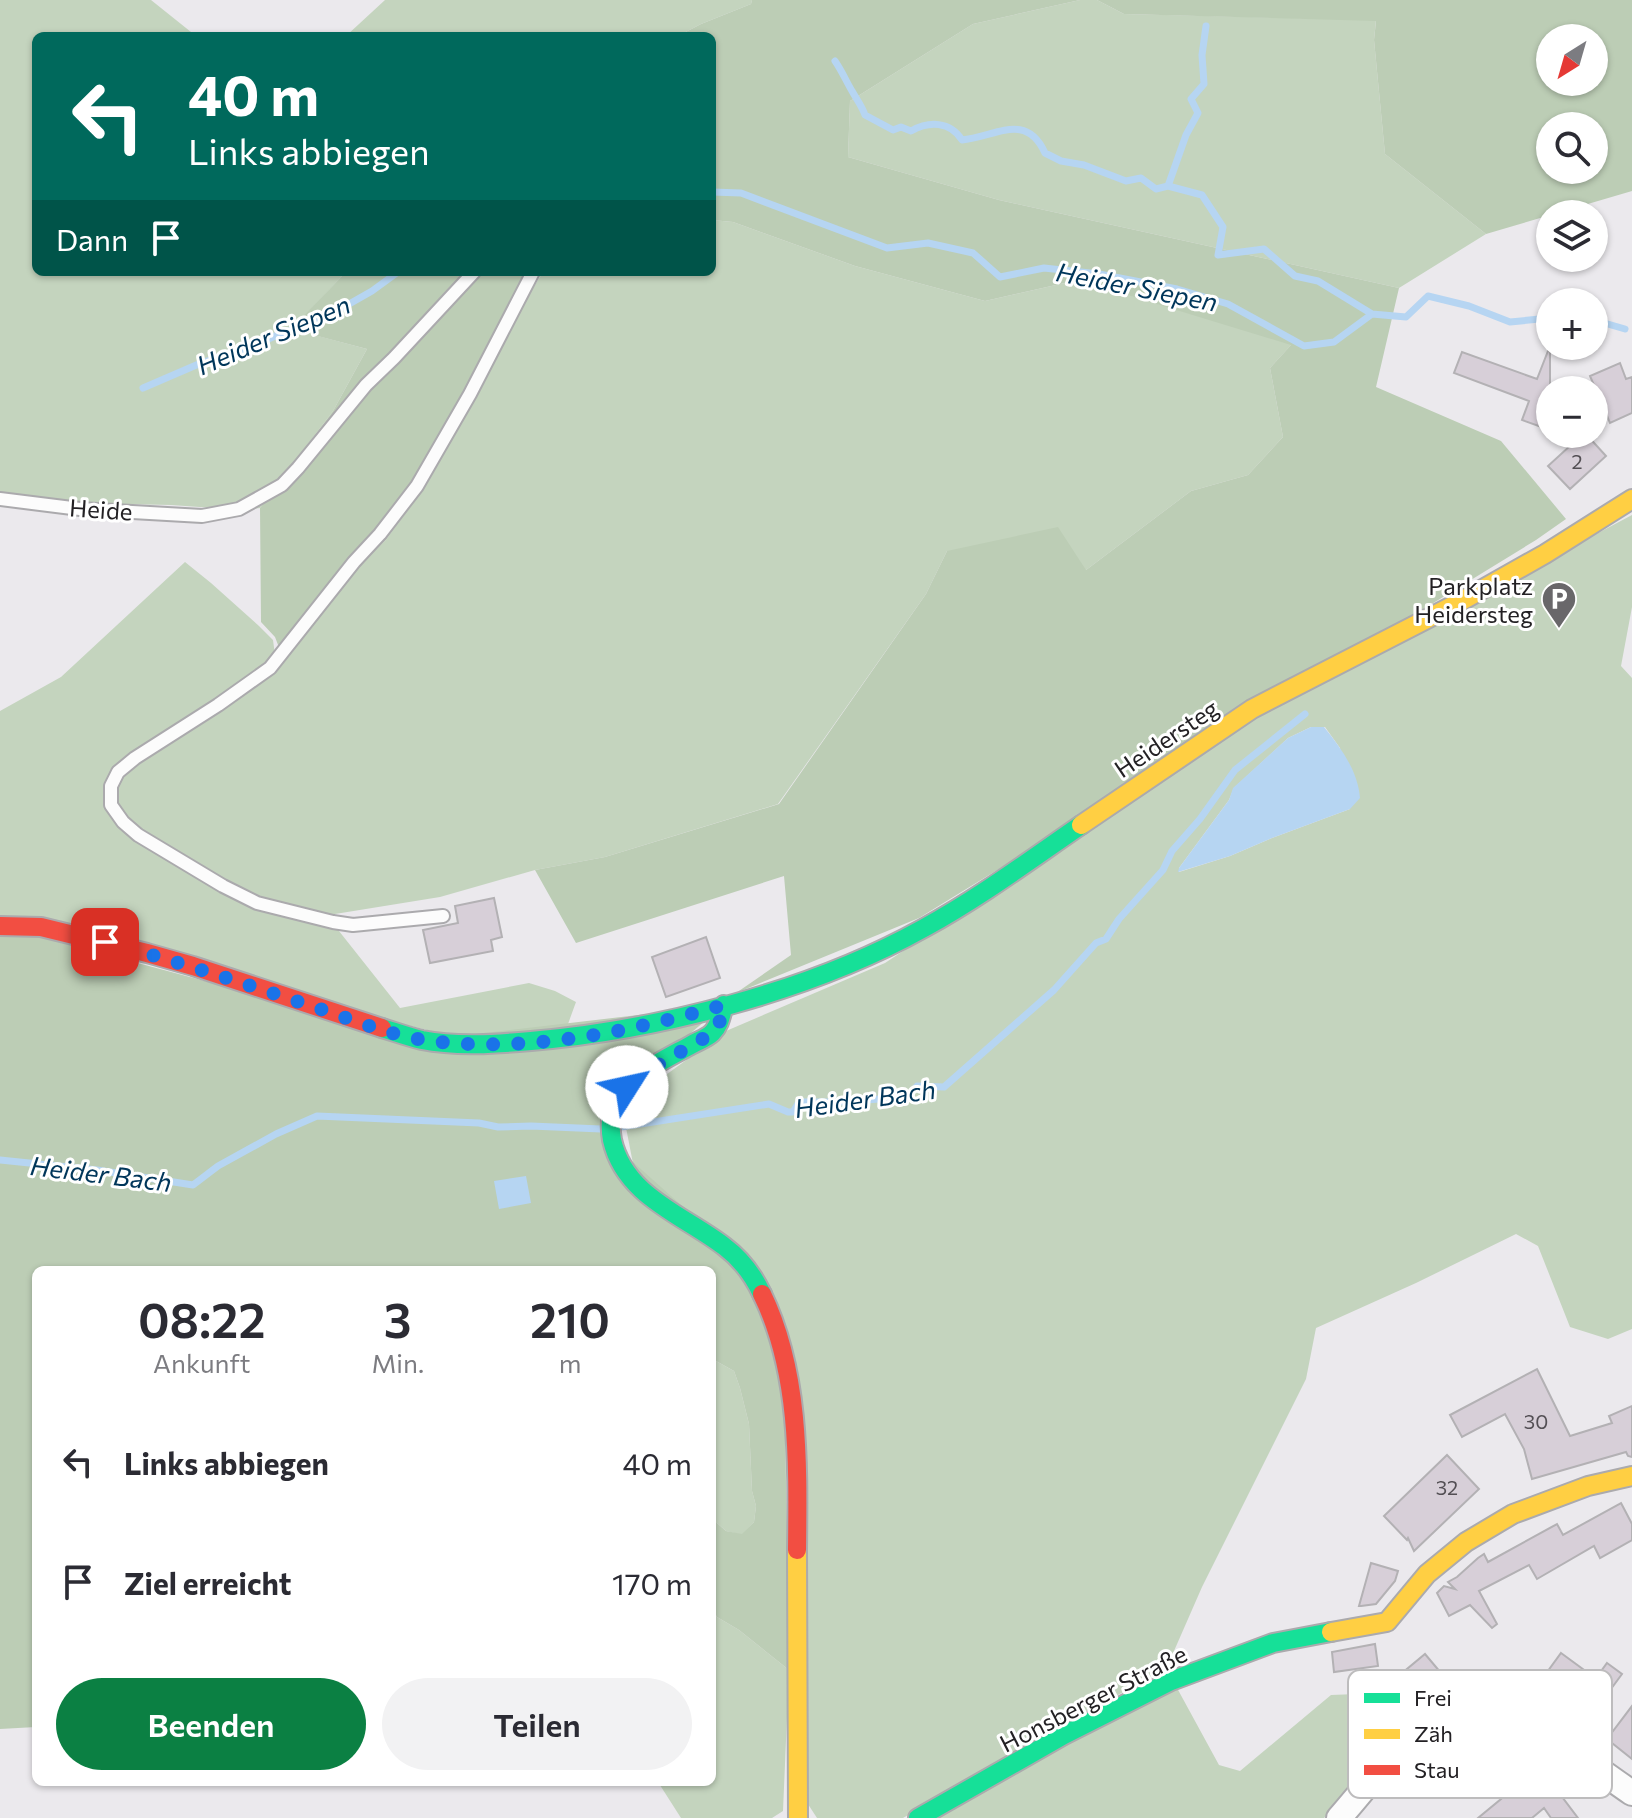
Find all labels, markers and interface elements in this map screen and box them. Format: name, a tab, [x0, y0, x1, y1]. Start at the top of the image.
north arrow	[1536, 24, 1608, 96]
map controls	[1536, 24, 1608, 448]
text: 40 m	[188, 59, 319, 128]
icon: left	[56, 64, 160, 168]
button: search	[1536, 112, 1608, 184]
text: Links abbiegen	[188, 128, 430, 172]
button: layers	[1536, 200, 1608, 272]
icon: arrive	[144, 216, 188, 260]
text: Dann	[56, 220, 128, 257]
water label: Heider Siepen	[1054, 255, 1220, 317]
water label: Heider Siepen	[192, 288, 354, 380]
button: +	[1536, 288, 1608, 360]
button: −	[1536, 376, 1608, 448]
house number: 2	[1571, 449, 1583, 473]
street label: Heide	[68, 492, 134, 526]
place label: Parkplatz Heidersteg	[1414, 571, 1533, 628]
parking icon: Parkplatz Heidersteg	[1540, 580, 1578, 630]
street label: Heidersteg	[1109, 693, 1223, 783]
pin	[71, 908, 139, 976]
icon: arrive	[83, 920, 127, 964]
position arrow	[585, 1045, 669, 1129]
water label: Heider Bach	[792, 1073, 938, 1123]
water label: Heider Bach	[29, 1149, 173, 1197]
text: 08:22	[138, 1289, 266, 1348]
text: 3	[384, 1289, 412, 1348]
text: 210	[530, 1289, 610, 1348]
text: Ankunft	[153, 1347, 250, 1378]
text: Min.	[371, 1347, 424, 1378]
text: m	[559, 1347, 581, 1378]
house number: 30	[1524, 1409, 1548, 1433]
icon: left	[56, 1440, 100, 1484]
text: Links abbiegen	[124, 1444, 329, 1481]
text: 40 m	[623, 1444, 692, 1481]
house number: 32	[1436, 1475, 1458, 1499]
icon: arrive	[56, 1560, 100, 1604]
text: Ziel erreicht	[124, 1564, 292, 1601]
text: 170 m	[612, 1564, 692, 1601]
street label: Honsberger Straße	[995, 1638, 1191, 1758]
legend	[1348, 1670, 1612, 1798]
button: Beenden	[56, 1678, 366, 1770]
button: Teilen	[382, 1678, 692, 1770]
text: Frei	[1414, 1684, 1452, 1711]
text: Zäh	[1414, 1720, 1453, 1747]
text: Stau	[1414, 1756, 1460, 1783]

